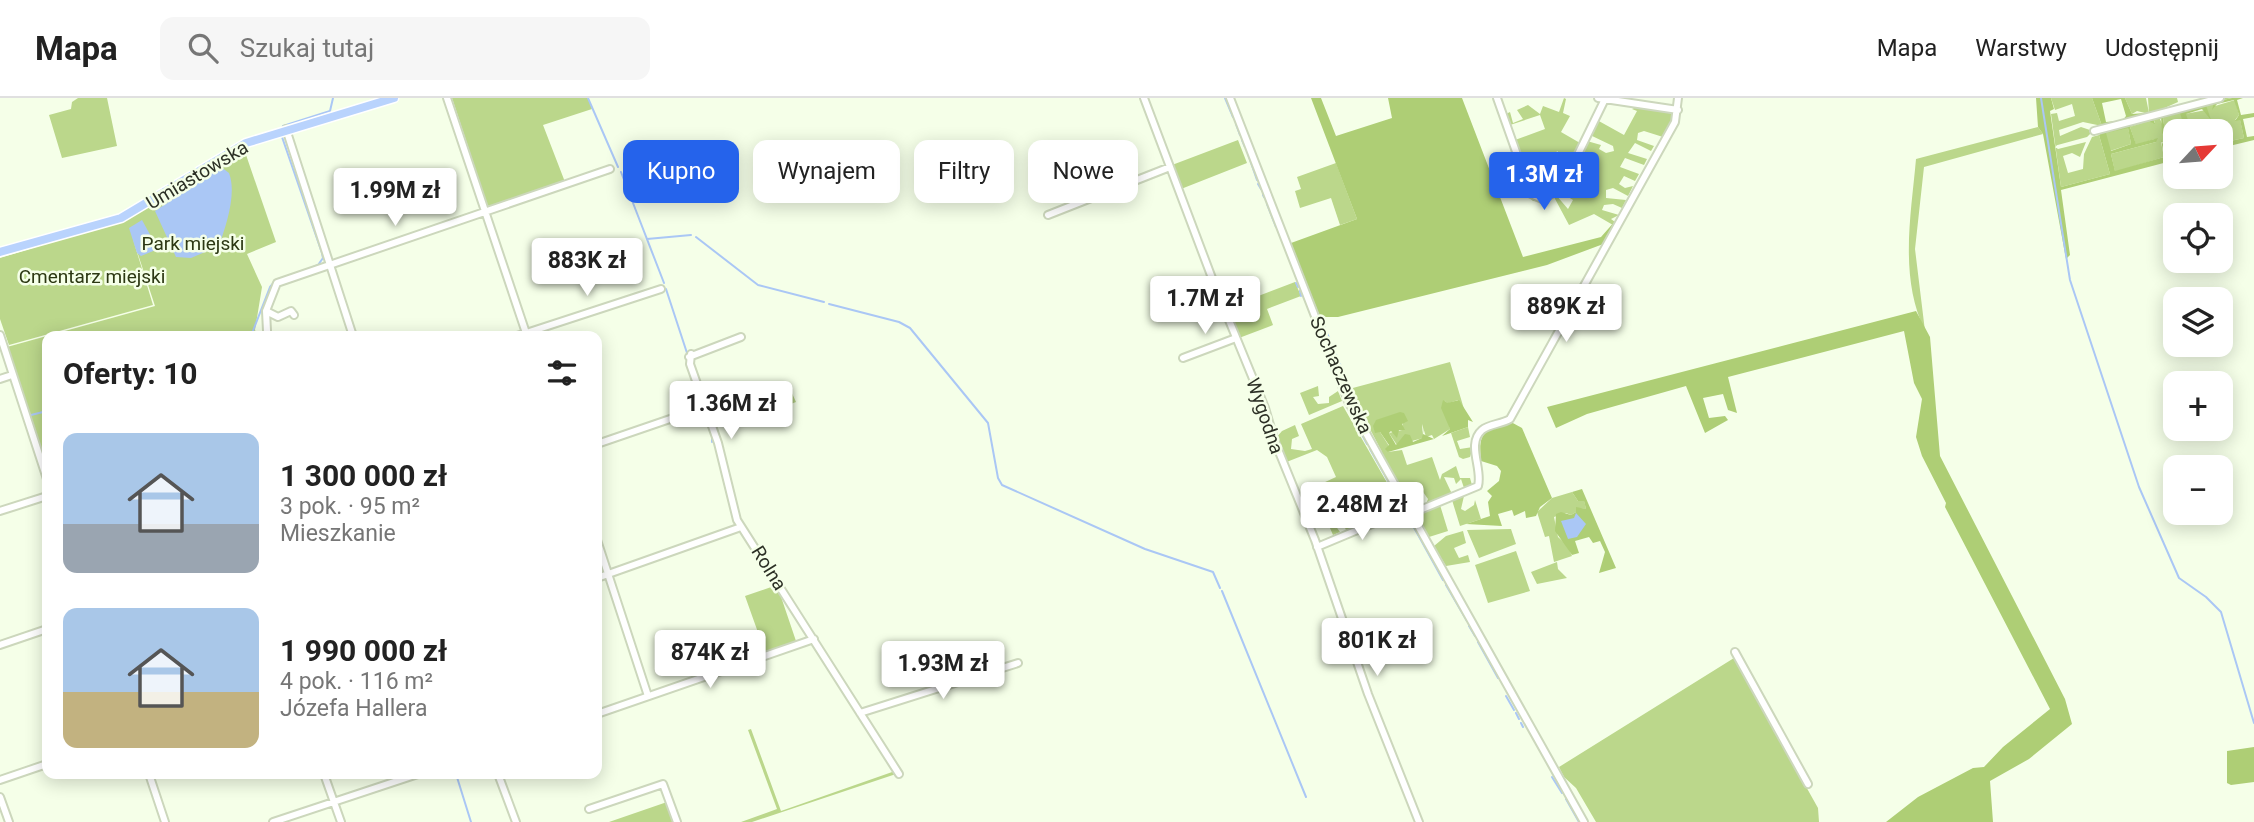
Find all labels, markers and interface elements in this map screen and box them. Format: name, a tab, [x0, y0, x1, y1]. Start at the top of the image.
search box	[160, 17, 650, 80]
text: Mapa	[35, 29, 118, 68]
icon: search	[184, 29, 222, 67]
text: Szukaj tutaj	[240, 33, 374, 63]
text: Mapa	[1877, 34, 1937, 62]
text: Warstwy	[1975, 34, 2067, 62]
text: Udostępnij	[2105, 34, 2219, 62]
north arrow	[2163, 119, 2233, 189]
map controls	[2163, 119, 2233, 525]
street label: Umiastowska	[142, 136, 252, 214]
chip: Kupno	[623, 140, 739, 203]
chip: Wynajem	[753, 140, 900, 203]
chip: Filtry	[914, 140, 1014, 203]
chip: Nowe	[1028, 140, 1138, 203]
pin: 1.3M zł	[1479, 152, 1609, 212]
text: 1.3M zł	[1505, 161, 1583, 188]
pin: 1.99M zł	[323, 169, 467, 228]
text: 1.99M zł	[350, 177, 440, 204]
button: locate	[2163, 203, 2233, 273]
park label: Park miejski	[142, 232, 244, 255]
pin: 883K zł	[522, 238, 652, 298]
text: 883K zł	[548, 247, 626, 274]
park label: Cmentarz miejski	[19, 265, 165, 288]
pin: 1.7M zł	[1140, 276, 1270, 336]
text: 1.7M zł	[1166, 285, 1244, 312]
pin: 889K zł	[1501, 285, 1631, 344]
button: layers	[2163, 287, 2233, 357]
text: 889K zł	[1527, 293, 1605, 320]
street label: Sochaczewska	[1305, 313, 1377, 437]
icon: filters	[543, 354, 581, 392]
text: Oferty: 10	[63, 356, 198, 391]
button: +	[2163, 371, 2233, 441]
street label: Wygodna	[1241, 375, 1289, 457]
pin: 1.36M zł	[659, 382, 803, 441]
text: 1.36M zł	[686, 390, 776, 417]
button: −	[2163, 455, 2233, 525]
text: 1 300 000 zł	[280, 458, 447, 493]
icon: home	[119, 461, 203, 545]
pin: 2.48M zł	[1290, 482, 1434, 542]
text: 2.48M zł	[1317, 491, 1407, 518]
text: 3 pok. · 95 m²	[280, 493, 420, 520]
text: Mieszkanie	[280, 520, 396, 547]
street label: Rolna	[747, 542, 791, 594]
pin: 801K zł	[1312, 618, 1442, 678]
text: 801K zł	[1338, 627, 1416, 654]
pin: 874K zł	[645, 630, 775, 690]
text: 1 990 000 zł	[280, 633, 447, 668]
icon: home	[119, 636, 203, 720]
text: 874K zł	[671, 639, 749, 666]
pin: 1.93M zł	[871, 642, 1015, 701]
text: 1.93M zł	[898, 650, 988, 677]
text: 4 pok. · 116 m²	[280, 668, 433, 695]
text: Józefa Hallera	[280, 695, 427, 722]

